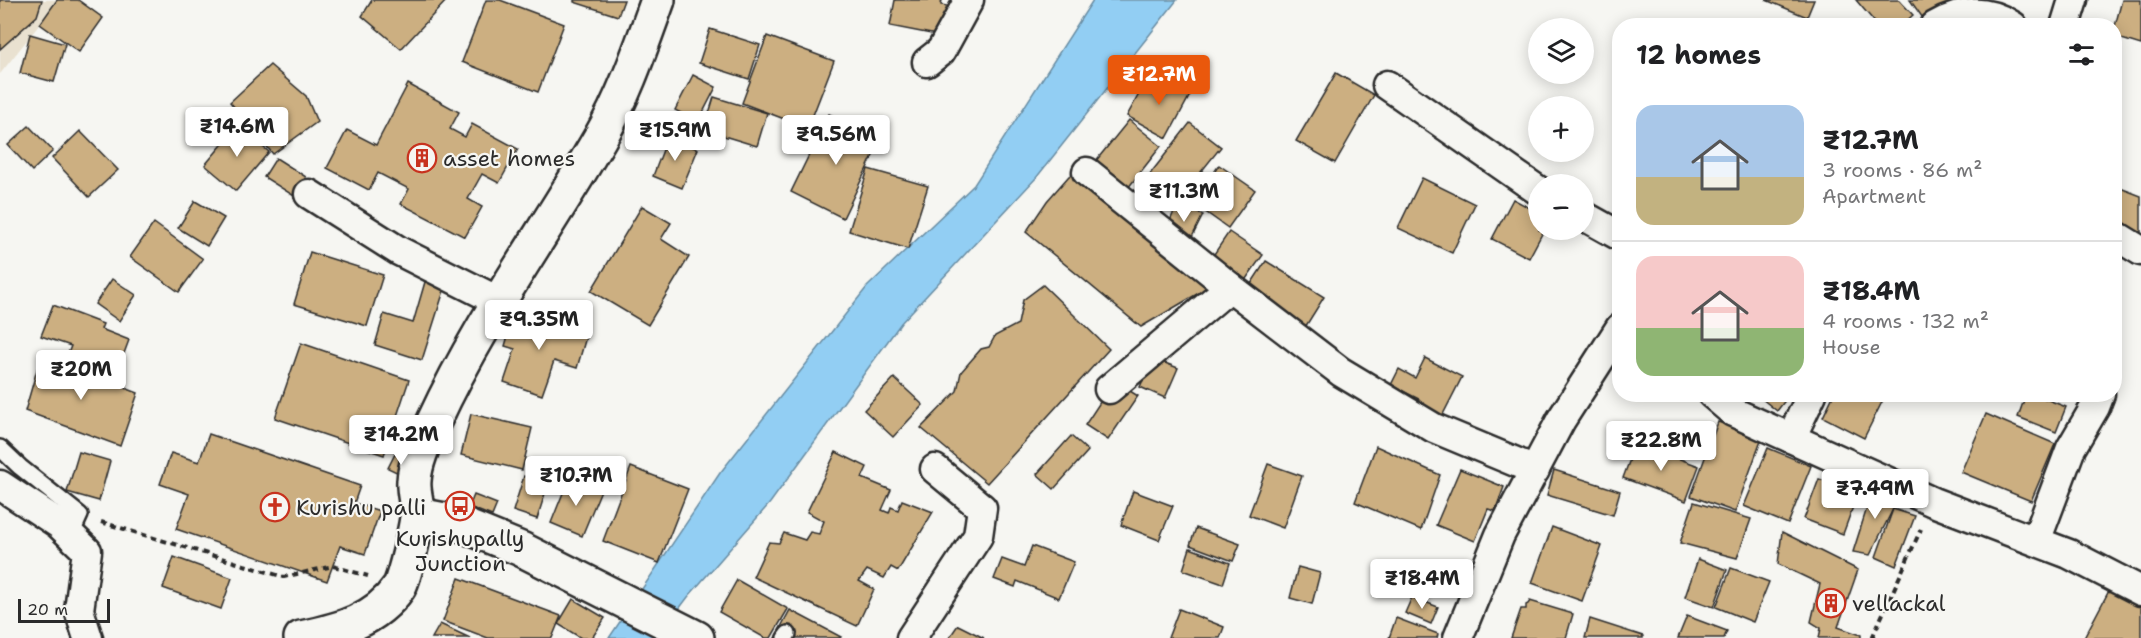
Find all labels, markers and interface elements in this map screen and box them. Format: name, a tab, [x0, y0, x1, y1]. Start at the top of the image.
map controls	[1528, 18, 1594, 240]
button: layers	[1528, 18, 1594, 84]
text: 12 homes	[1636, 37, 1761, 72]
icon: filters	[2065, 38, 2098, 71]
pin: ₹12.7M	[1110, 55, 1208, 106]
text: ₹12.7M	[1122, 61, 1196, 87]
button: +	[1528, 96, 1594, 162]
pin: ₹14.6M	[188, 107, 286, 158]
pin: ₹15.9M	[626, 111, 724, 162]
text: ₹14.6M	[199, 113, 275, 139]
pin: ₹9.56M	[787, 115, 885, 166]
text: ₹15.9M	[639, 117, 711, 143]
text: ₹9.56M	[796, 121, 876, 147]
text: ₹12.7M	[1822, 122, 1919, 157]
icon: home	[1684, 129, 1756, 201]
building icon: asset homes	[406, 142, 438, 174]
place label: asset homes	[443, 144, 575, 173]
text: 3 rooms · 86 m²	[1822, 157, 1982, 183]
pin: ₹11.3M	[1135, 172, 1233, 223]
button: −	[1528, 174, 1594, 240]
text: ₹11.3M	[1149, 178, 1219, 204]
text: Apartment	[1822, 183, 1926, 209]
text: ₹18.4M	[1822, 273, 1920, 308]
icon: home	[1684, 280, 1756, 352]
pin: ₹9.35M	[490, 300, 588, 351]
text: ₹9.35M	[499, 306, 579, 332]
text: 4 rooms · 132 m²	[1822, 308, 1989, 334]
text: House	[1822, 334, 1881, 360]
pin: ₹20M	[45, 350, 117, 401]
text: ₹20M	[50, 356, 112, 382]
pin: ₹14.2M	[352, 415, 450, 466]
text: ₹14.2M	[363, 421, 439, 447]
pin: ₹22.8M	[1612, 421, 1710, 472]
text: ₹22.8M	[1620, 427, 1702, 453]
pin: ₹10.7M	[527, 456, 625, 507]
text: ₹10.7M	[539, 462, 613, 488]
pin: ₹7.49M	[1826, 469, 1924, 520]
text: ₹7.49M	[1836, 475, 1914, 501]
bus stop icon: Kurishupally Junction	[444, 490, 476, 522]
church icon: Kurishu palli	[259, 491, 291, 523]
place label: Kurishu palli	[296, 493, 426, 522]
place label: Kurishupally Junction	[396, 524, 524, 578]
pin: ₹18.4M	[1373, 559, 1471, 610]
text: ₹18.4M	[1384, 565, 1460, 591]
building icon: vellackal	[1815, 587, 1847, 619]
place label: vellackal	[1852, 589, 1946, 618]
scale bar	[18, 596, 110, 624]
text: 20 m	[27, 599, 68, 620]

